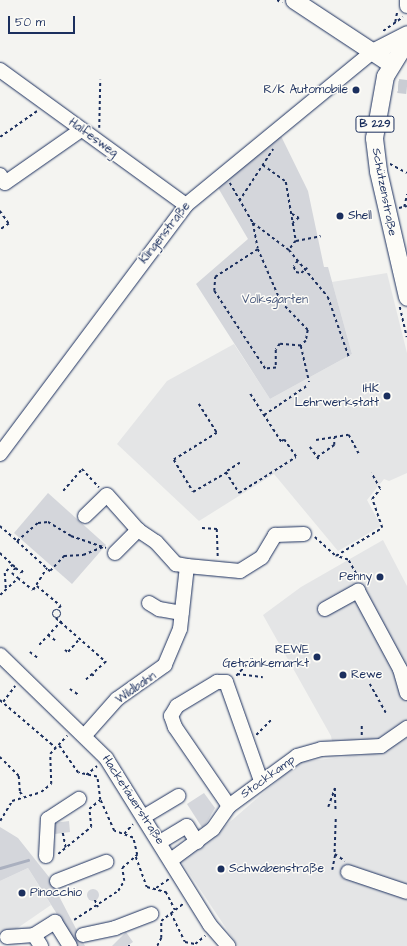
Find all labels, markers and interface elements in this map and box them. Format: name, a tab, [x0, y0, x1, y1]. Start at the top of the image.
scale bar	[10, 8, 77, 34]
text: 50 m	[15, 14, 45, 31]
place label: R/K Automobile	[264, 83, 348, 97]
marker: R/K Automobile	[351, 85, 361, 95]
street label: Halfesweg	[66, 115, 120, 161]
road number: B 229	[355, 115, 395, 133]
street label: Schützenstraße	[368, 147, 400, 237]
street label: Klingenstraße	[136, 199, 194, 267]
place label: Shell	[348, 209, 372, 223]
marker: Shell	[335, 211, 345, 221]
park label: Volksgarten	[242, 293, 308, 307]
place label: IHK Lehrwerkstatt	[295, 382, 379, 410]
marker: IHK Lehrwerkstatt	[382, 391, 392, 401]
place label: Penny	[339, 570, 372, 584]
marker: Penny	[375, 572, 385, 582]
place label: REWE Getränkemarkt	[222, 643, 309, 671]
marker: REWE Getränkemarkt	[312, 652, 322, 662]
place label: Rewe	[351, 668, 382, 682]
street label: Wildbahn	[113, 669, 159, 707]
marker: Rewe	[338, 670, 348, 680]
street label: Stockkamp	[238, 752, 298, 802]
street label: Hacketäuerstraße	[99, 753, 167, 847]
place label: Schwabenstraße	[229, 862, 324, 876]
marker: Schwabenstraße	[216, 864, 226, 874]
place label: Pinocchio	[30, 886, 82, 900]
marker: Pinocchio	[17, 888, 27, 898]

